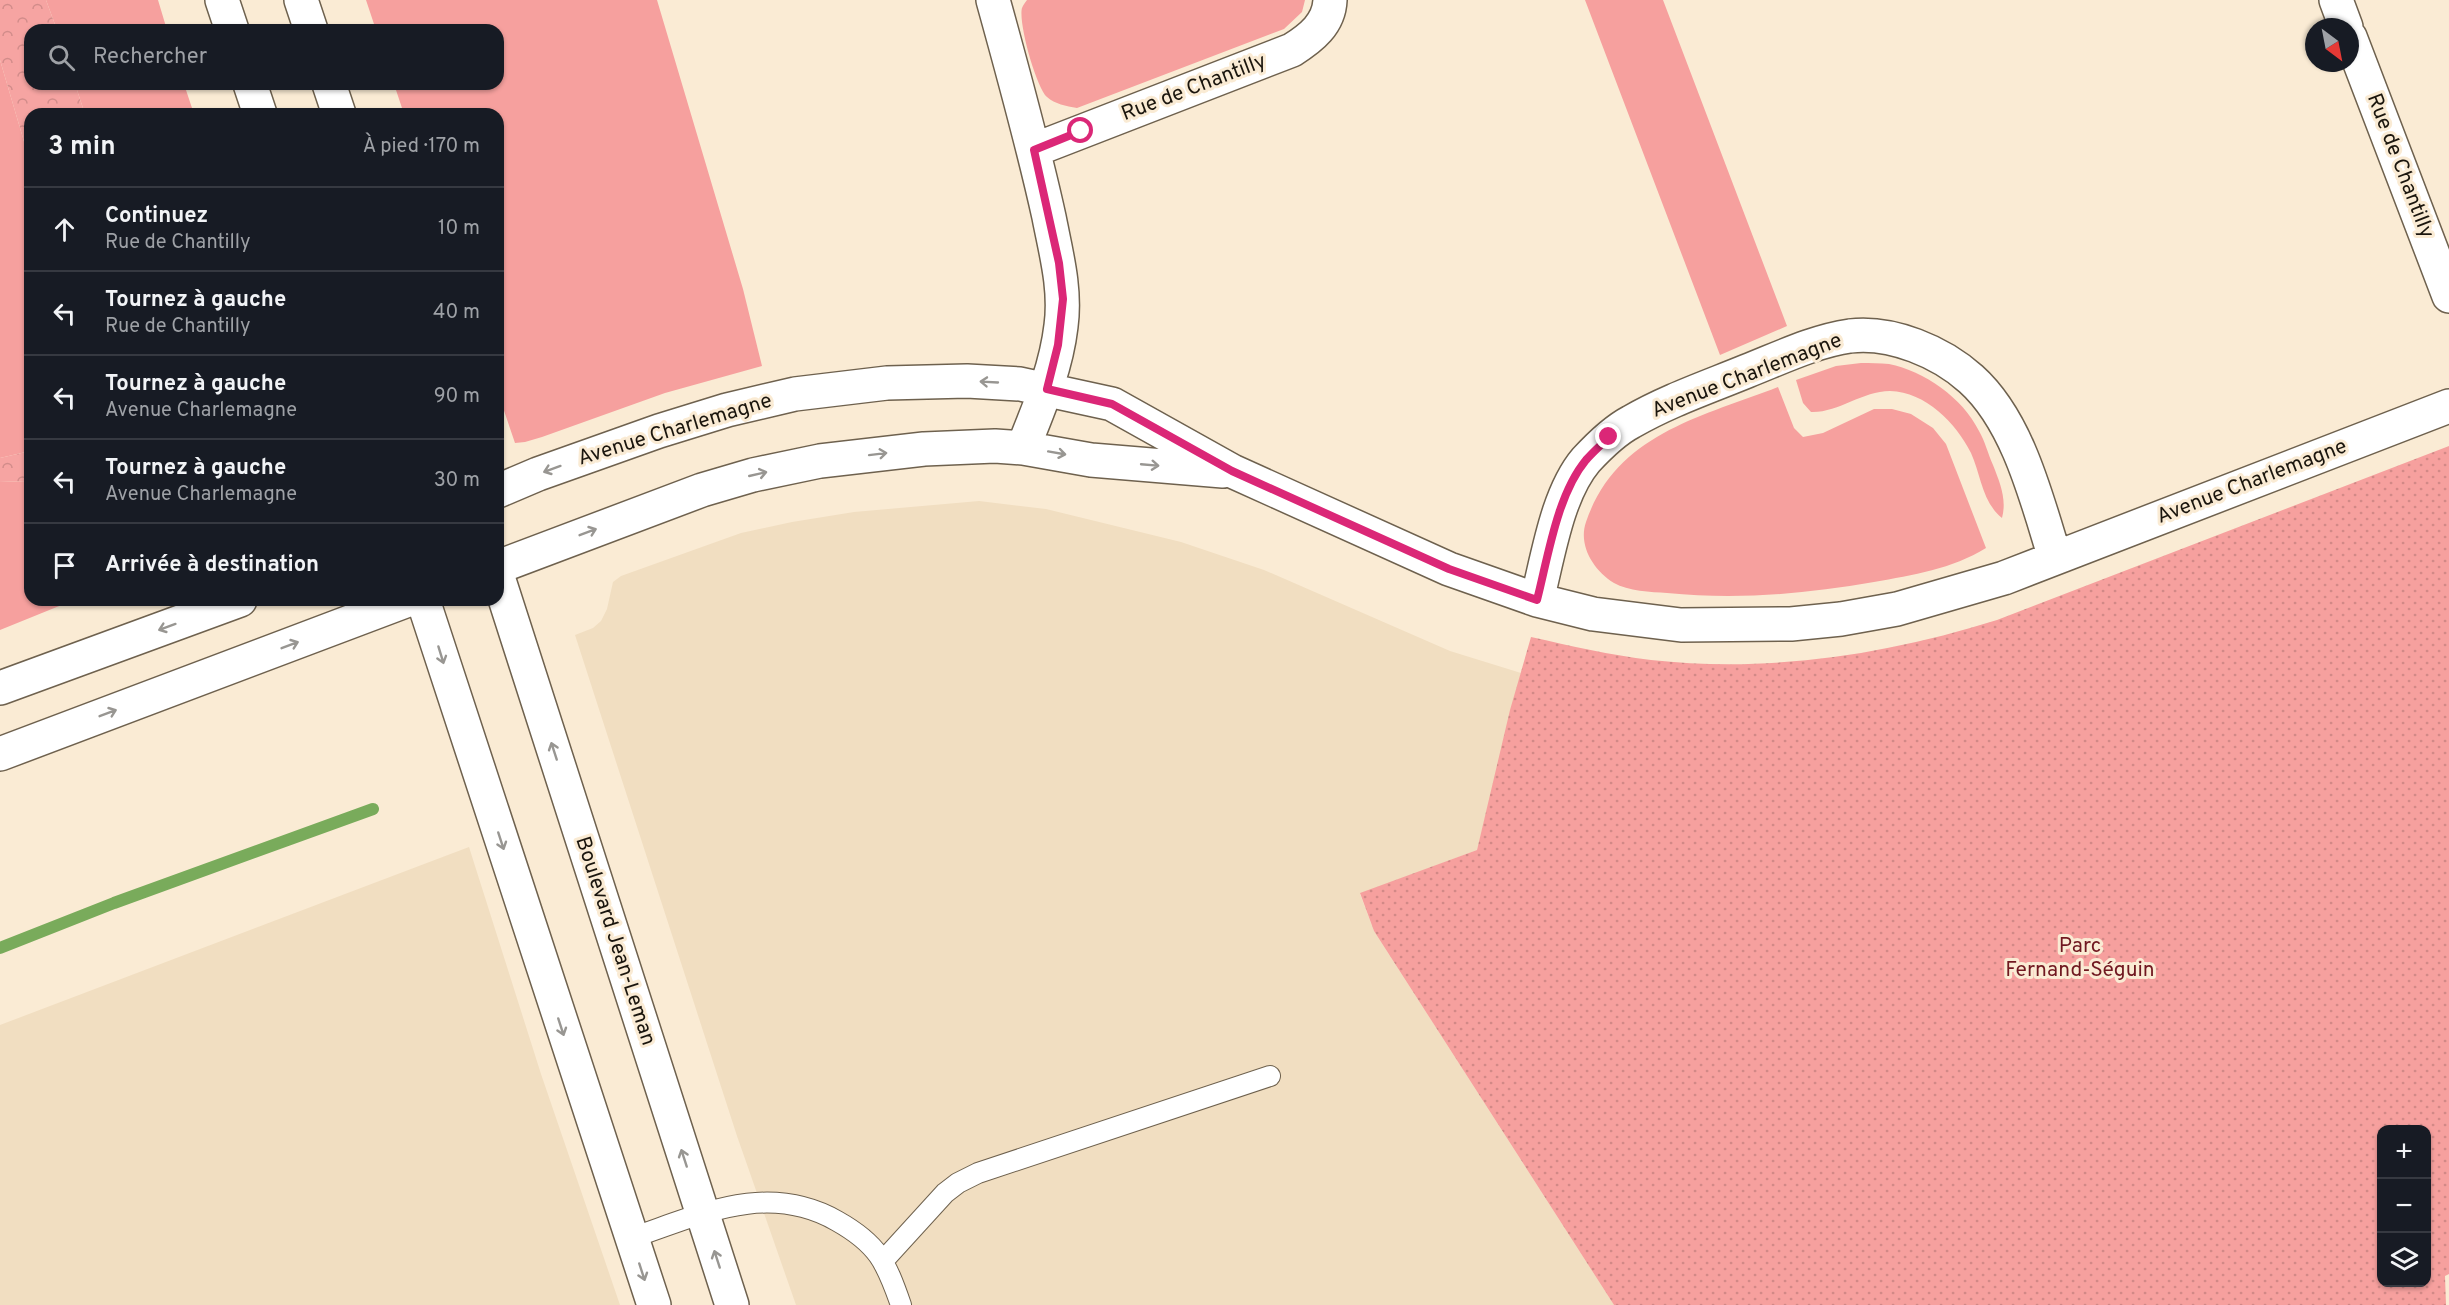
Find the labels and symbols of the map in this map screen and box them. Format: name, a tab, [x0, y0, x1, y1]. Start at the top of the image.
north arrow	[2305, 18, 2359, 72]
street label: Rue de Chantilly	[1118, 48, 1270, 128]
street label: Rue de Chantilly	[2360, 90, 2440, 242]
route start	[1067, 117, 1093, 143]
street label: Avenue Charlemagne	[1648, 327, 1846, 425]
one-way arrow	[979, 376, 999, 387]
street label: Avenue Charlemagne	[575, 388, 775, 472]
route end	[1595, 423, 1621, 449]
street label: Avenue Charlemagne	[2153, 433, 2351, 531]
one-way arrow	[867, 448, 887, 459]
one-way arrow	[1047, 448, 1067, 459]
one-way arrow	[1139, 460, 1159, 471]
one-way arrow	[543, 464, 562, 475]
one-way arrow	[748, 468, 767, 479]
one-way arrow	[579, 526, 597, 537]
one-way arrow	[158, 622, 177, 633]
one-way arrow	[280, 638, 299, 649]
one-way arrow	[436, 645, 447, 664]
one-way arrow	[98, 707, 116, 718]
one-way arrow	[548, 742, 559, 761]
one-way arrow	[496, 831, 507, 850]
street label: Boulevard Jean-Leman	[568, 833, 662, 1049]
park label: Parc Fernand-Séguin	[2005, 933, 2155, 984]
one-way arrow	[556, 1017, 567, 1036]
one-way arrow	[678, 1149, 689, 1168]
one-way arrow	[711, 1250, 722, 1269]
one-way arrow	[637, 1262, 648, 1281]

